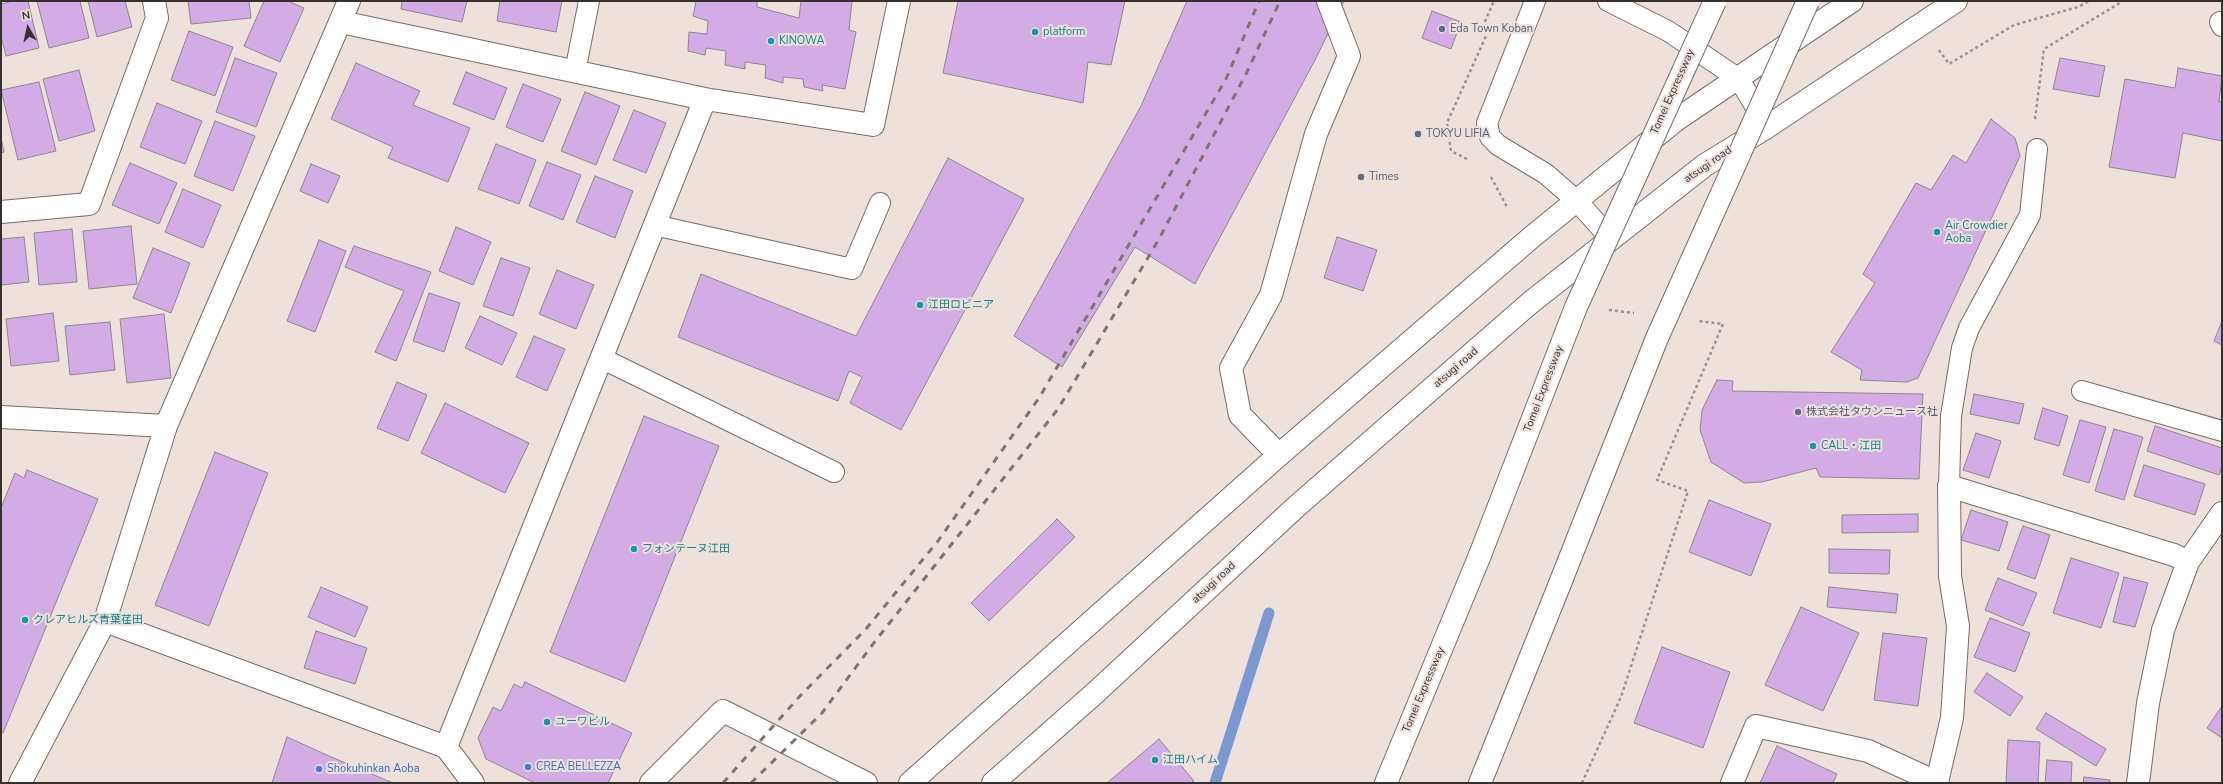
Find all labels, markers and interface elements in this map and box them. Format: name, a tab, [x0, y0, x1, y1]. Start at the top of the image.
north arrow	[8, 8, 48, 48]
text: N	[21, 8, 31, 24]
place label: Eda Town Koban	[1450, 22, 1533, 36]
marker: Eda Town Koban	[1437, 24, 1447, 34]
place label: platform	[1043, 25, 1085, 39]
marker: platform	[1030, 27, 1040, 37]
place label: KINOWA	[779, 34, 825, 48]
marker: KINOWA	[766, 36, 776, 46]
street label: Tomei Expressway	[1648, 47, 1698, 137]
place label: TOKYU LIFIA	[1426, 127, 1490, 141]
marker: TOKYU LIFIA	[1413, 129, 1423, 139]
street label: atsugi road	[1682, 144, 1734, 186]
place label: Times	[1369, 170, 1399, 184]
marker: Times	[1356, 172, 1366, 182]
place label: Air Crowdier Aoba	[1945, 219, 2008, 245]
marker: Air Crowdier Aoba	[1932, 227, 1942, 237]
place label: 江田ロビニア	[928, 298, 994, 312]
marker: 江田ロビニア	[915, 300, 925, 310]
street label: Tomei Expressway	[1521, 344, 1567, 434]
street label: atsugi road	[1431, 345, 1481, 391]
place label: 株式会社タウンニュース社	[1806, 405, 1938, 419]
marker: 株式会社タウンニュース社	[1793, 407, 1803, 417]
place label: CALL・江田	[1821, 439, 1881, 453]
marker: CALL・江田	[1808, 441, 1818, 451]
place label: フォンテーヌ江田	[642, 542, 730, 556]
marker: フォンテーヌ江田	[629, 544, 639, 554]
street label: atsugi road	[1189, 559, 1239, 607]
place label: クレアヒルズ青葉荏田	[33, 613, 143, 627]
marker: クレアヒルズ青葉荏田	[20, 615, 30, 625]
street label: Tomei Expressway	[1400, 645, 1448, 735]
place label: ユーワビル	[555, 715, 610, 729]
marker: ユーワビル	[542, 717, 552, 727]
place label: 江田ハイム	[1163, 753, 1218, 767]
marker: 江田ハイム	[1150, 755, 1160, 765]
place label: CREA BELLEZZA	[536, 760, 621, 774]
place label: Shokuhinkan Aoba	[327, 762, 420, 776]
marker: CREA BELLEZZA	[523, 762, 533, 772]
marker: Shokuhinkan Aoba	[314, 764, 324, 774]

